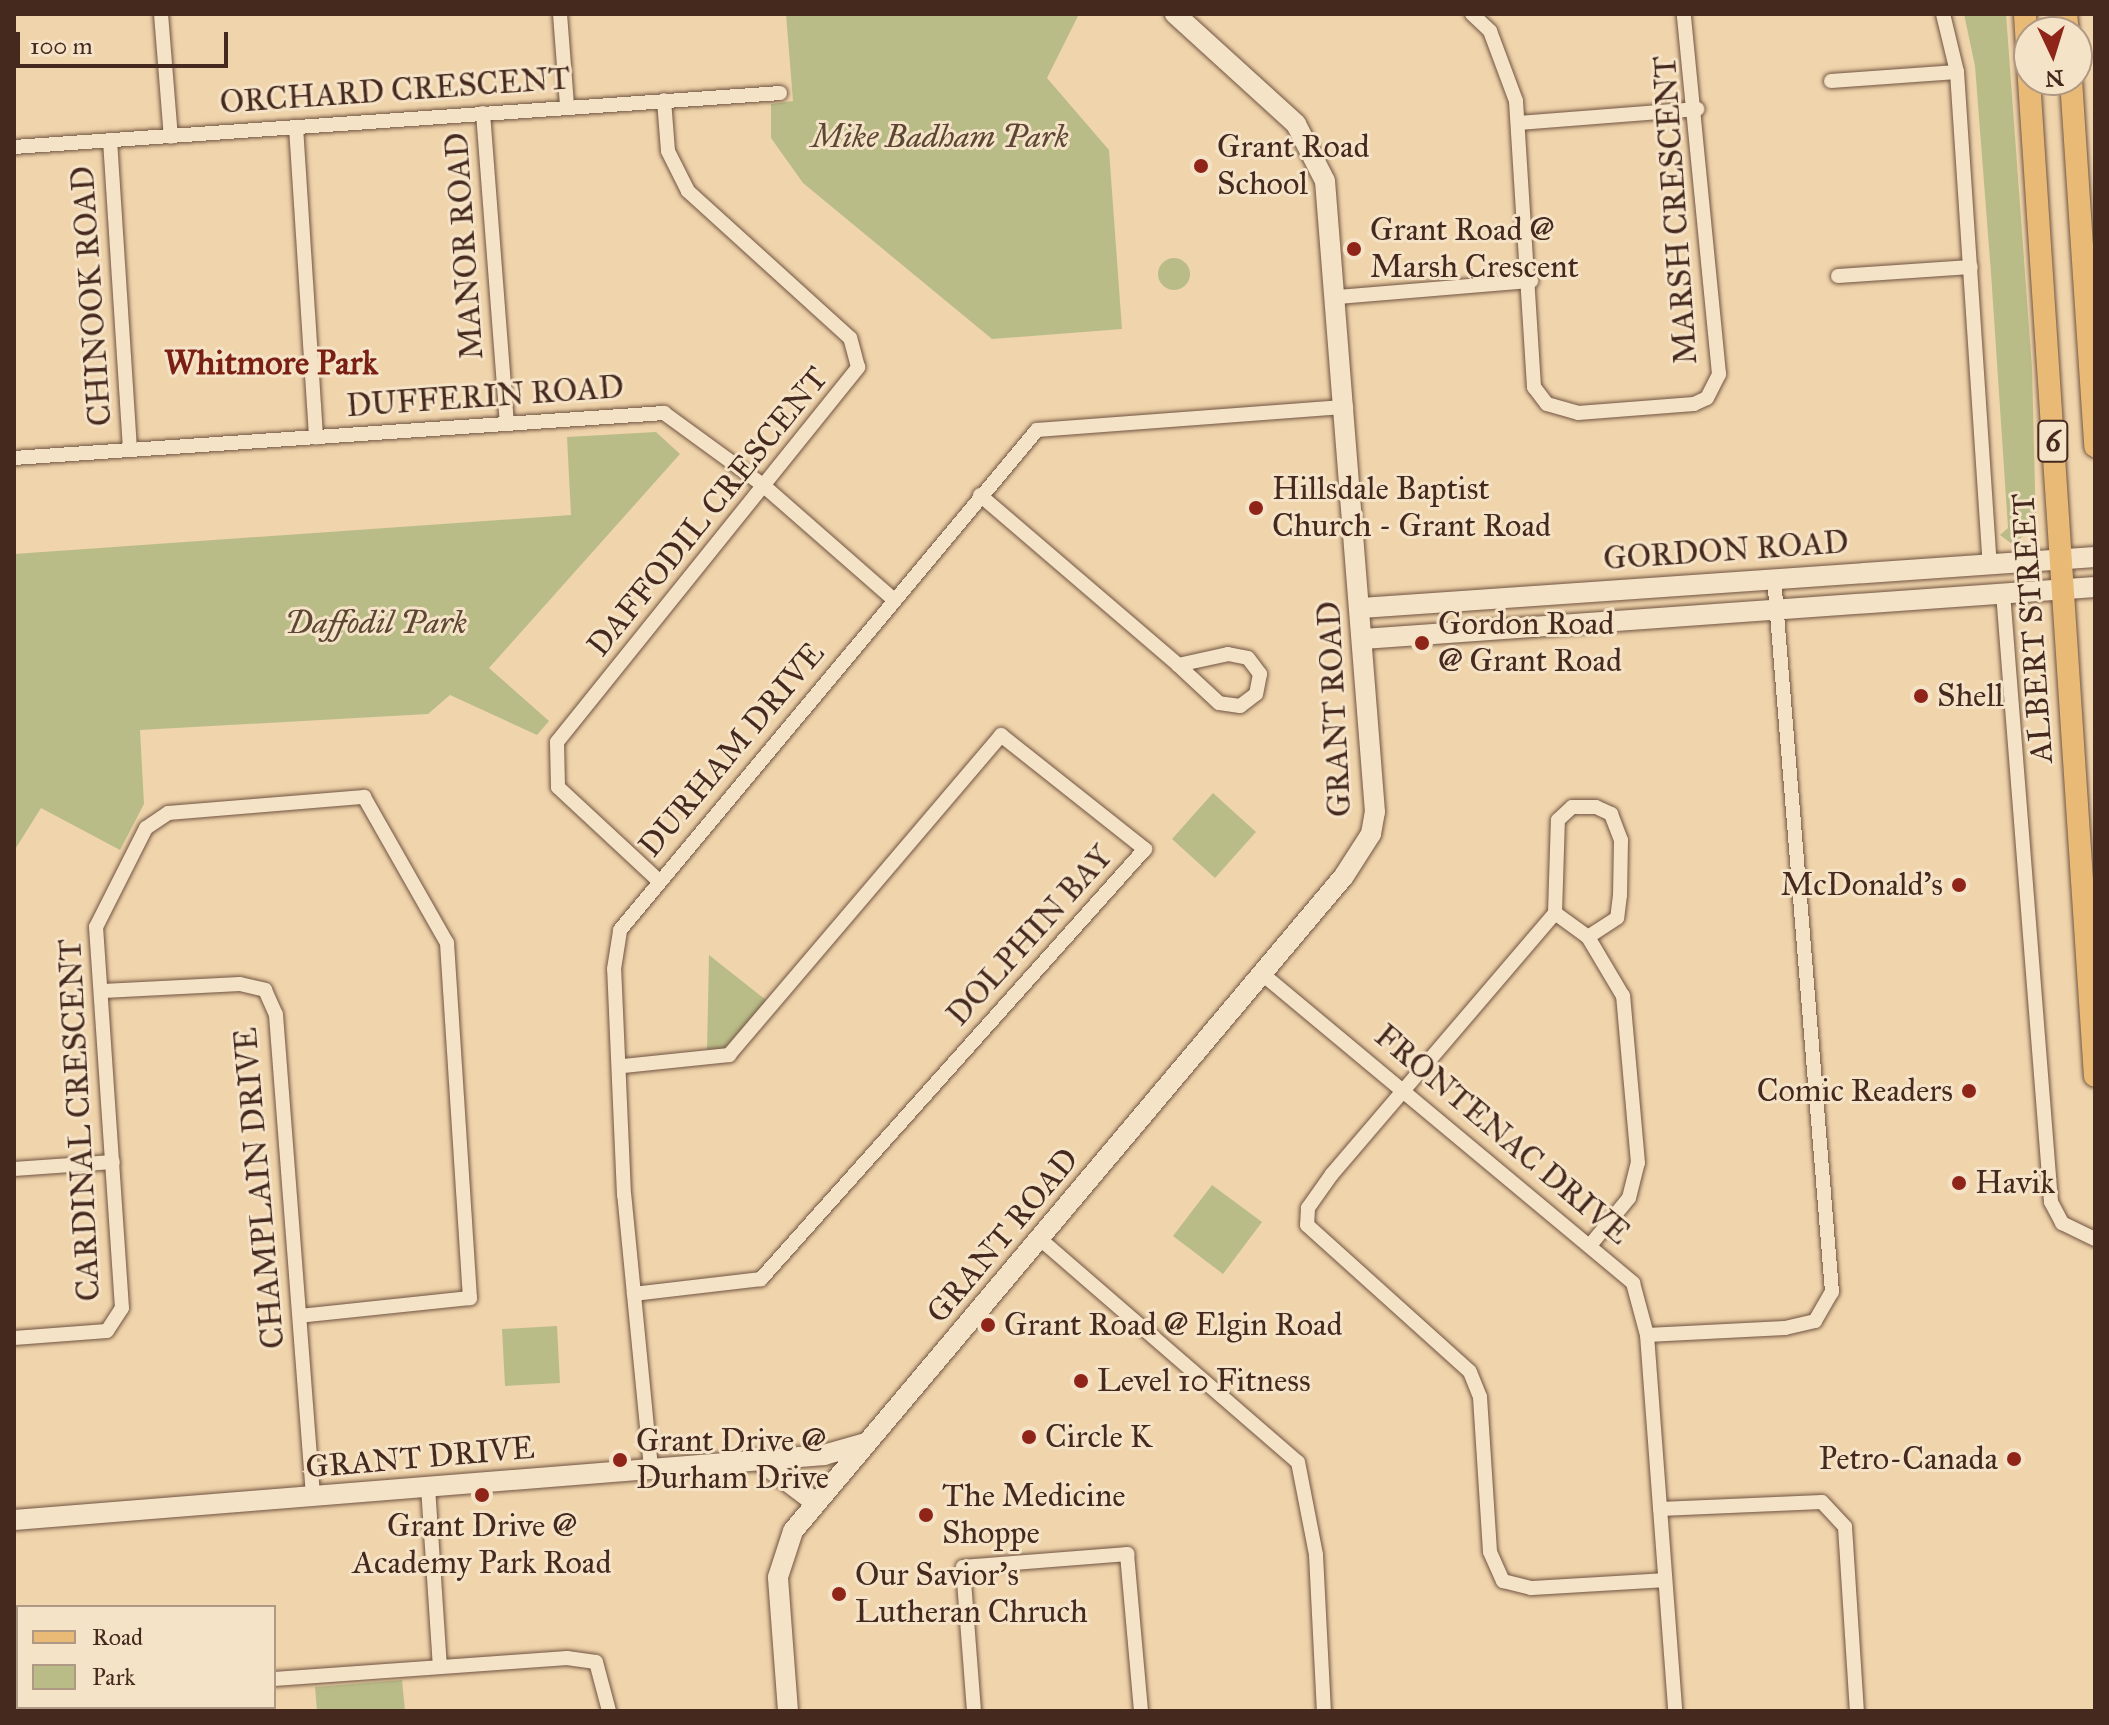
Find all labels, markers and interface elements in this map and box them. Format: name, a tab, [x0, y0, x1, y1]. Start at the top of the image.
scale bar	[20, 16, 232, 66]
north arrow	[2013, 16, 2093, 96]
text: 100 m	[30, 31, 93, 61]
street label: MARSH CRESCENT	[1646, 54, 1706, 366]
street label: ORCHARD CRESCENT	[219, 60, 571, 122]
text: N	[2044, 64, 2065, 93]
park label: Mike Badham Park	[811, 118, 1069, 156]
place label: Grant Road School	[1217, 129, 1369, 204]
street label: MANOR ROAD	[438, 131, 492, 361]
marker: Grant Road School	[1192, 157, 1210, 175]
street label: CHINOOK ROAD	[64, 165, 120, 427]
place label: Grant Road @ Marsh Crescent	[1370, 212, 1579, 287]
marker: Grant Road @ Marsh Crescent	[1345, 240, 1363, 258]
district label: Whitmore Park	[164, 343, 378, 383]
street label: DAFFODIL CRESCENT	[580, 360, 836, 664]
street label: DUFFERIN ROAD	[345, 368, 625, 426]
road number: 6	[2037, 415, 2069, 467]
place label: Hillsdale Baptist Church - Grant Road	[1272, 471, 1551, 546]
street label: ALBERT STREET	[2004, 492, 2062, 764]
marker: Hillsdale Baptist Church - Grant Road	[1247, 499, 1265, 517]
street label: GORDON ROAD	[1602, 523, 1850, 579]
street label: GRANT ROAD	[1310, 600, 1360, 818]
park label: Daffodil Park	[285, 604, 467, 642]
place label: Gordon Road @ Grant Road	[1438, 606, 1622, 681]
marker: Gordon Road @ Grant Road	[1413, 634, 1431, 652]
street label: DURHAM DRIVE	[631, 635, 833, 865]
place label: Shell	[1937, 677, 2004, 715]
marker: Shell	[1912, 687, 1930, 705]
street label: DOLPHIN BAY	[939, 838, 1121, 1034]
place label: McDonald's	[1780, 866, 1943, 904]
marker: McDonald's	[1950, 876, 1968, 894]
street label: CARDINAL CRESCENT	[51, 938, 109, 1302]
street label: FRONTENAC DRIVE	[1367, 1017, 1637, 1253]
street label: CHAMPLAIN DRIVE	[227, 1026, 293, 1350]
place label: Comic Readers	[1757, 1072, 1953, 1110]
marker: Comic Readers	[1960, 1082, 1978, 1100]
street label: GRANT ROAD	[919, 1141, 1087, 1331]
place label: Havik	[1975, 1164, 2055, 1202]
marker: Havik	[1950, 1174, 1968, 1192]
place label: Grant Road @ Elgin Road	[1004, 1306, 1343, 1344]
marker: Grant Road @ Elgin Road	[979, 1316, 997, 1334]
place label: Level 10 Fitness	[1097, 1362, 1311, 1400]
marker: Level 10 Fitness	[1072, 1372, 1090, 1390]
place label: Circle K	[1045, 1418, 1152, 1456]
place label: Grant Drive @ Durham Drive	[636, 1423, 829, 1498]
marker: Circle K	[1020, 1428, 1038, 1446]
street label: GRANT DRIVE	[304, 1429, 536, 1487]
place label: Petro-Canada	[1819, 1440, 1998, 1478]
marker: Petro-Canada	[2005, 1450, 2023, 1468]
marker: Grant Drive @ Durham Drive	[611, 1451, 629, 1469]
place label: The Medicine Shoppe	[942, 1478, 1126, 1553]
marker: Grant Drive @ Academy Park Road	[473, 1486, 491, 1504]
marker: The Medicine Shoppe	[917, 1506, 935, 1524]
place label: Grant Drive @ Academy Park Road	[353, 1508, 611, 1583]
place label: Our Savior's Lutheran Chruch	[855, 1557, 1088, 1632]
marker: Our Savior's Lutheran Chruch	[830, 1585, 848, 1603]
legend	[16, 1605, 276, 1709]
text: Road	[92, 1622, 143, 1652]
text: Park	[92, 1662, 135, 1692]

